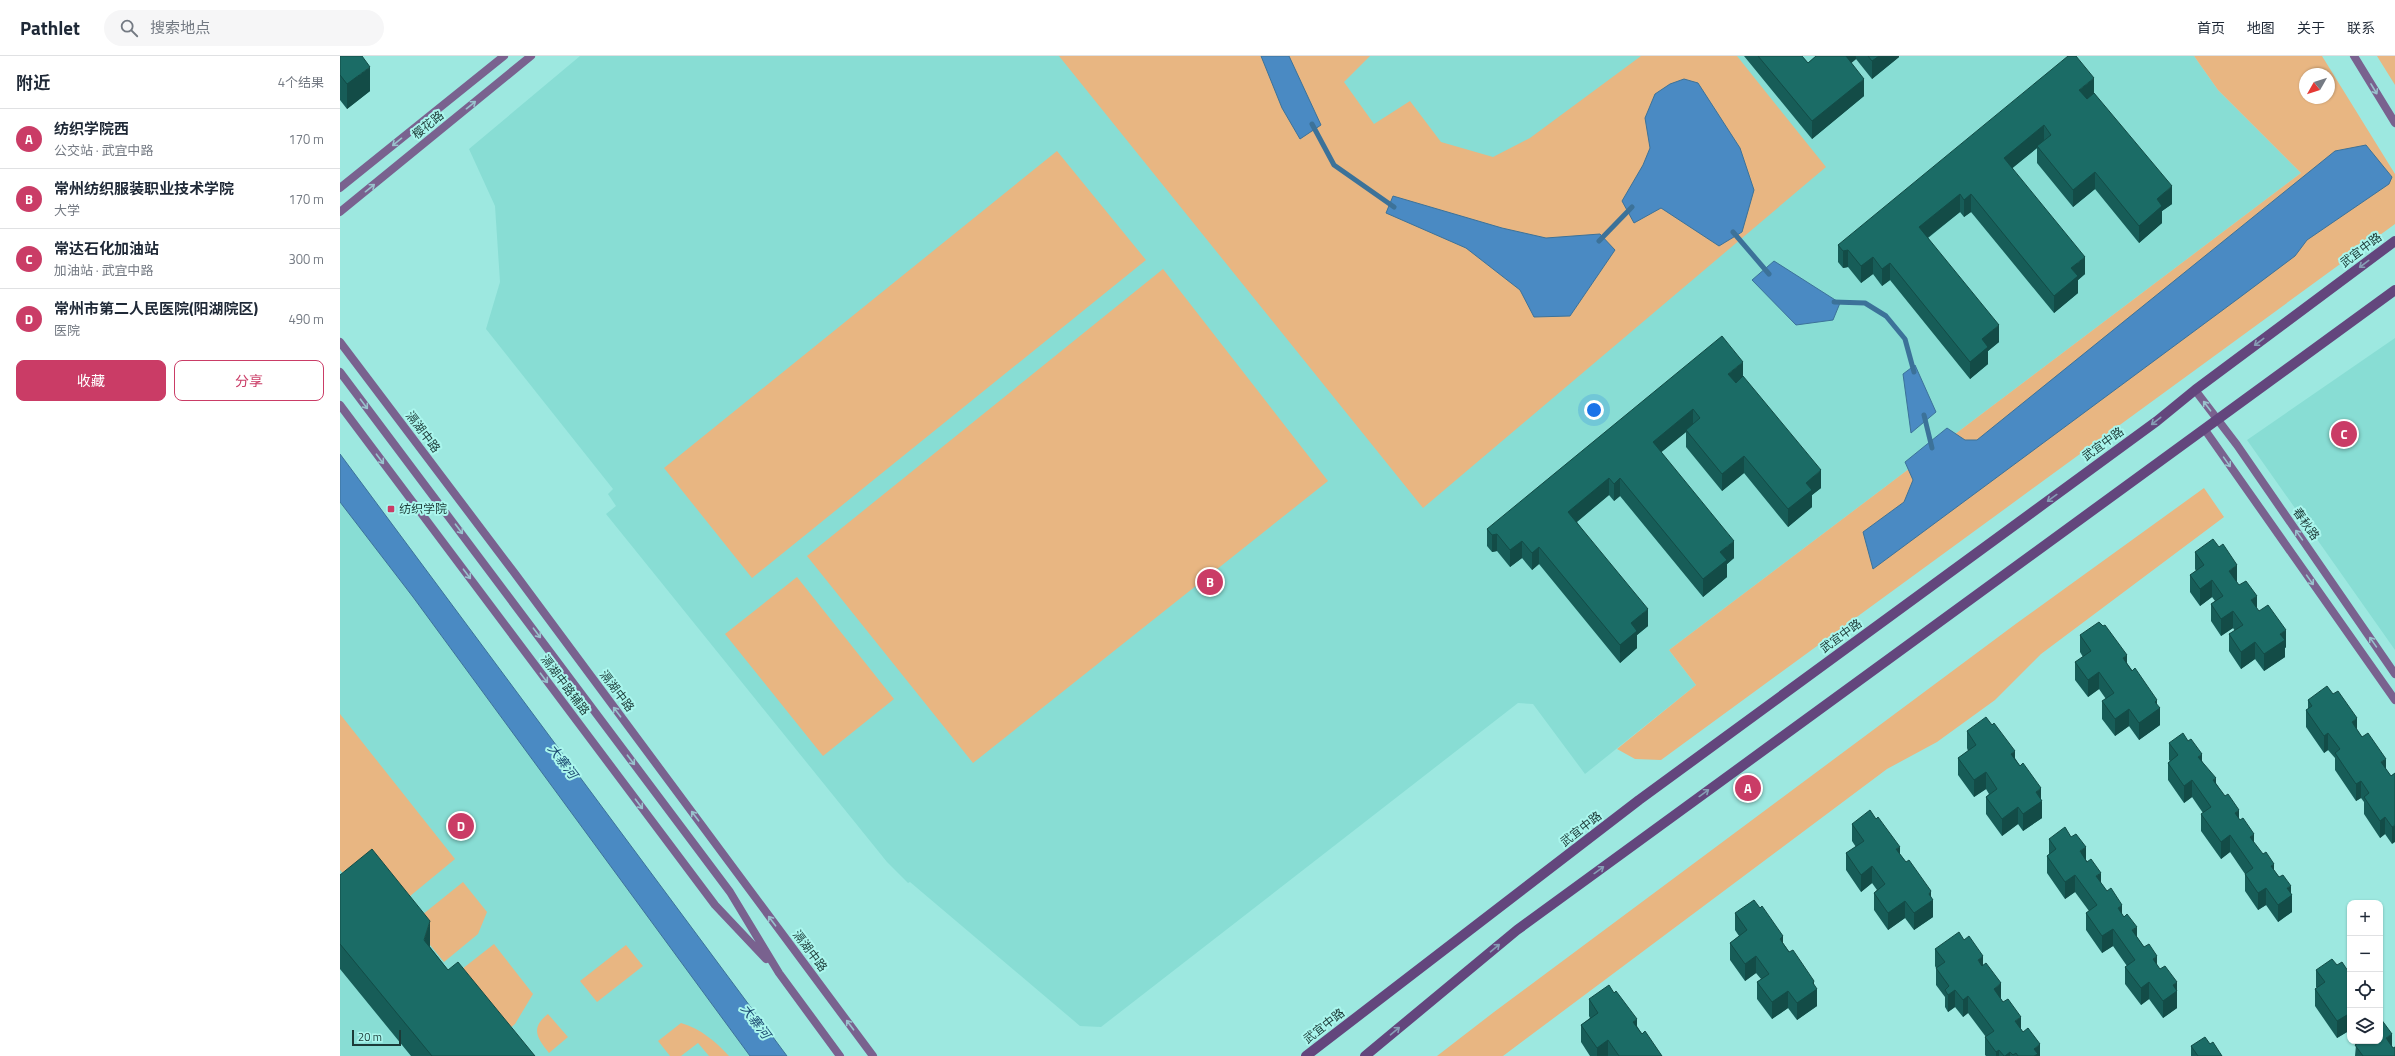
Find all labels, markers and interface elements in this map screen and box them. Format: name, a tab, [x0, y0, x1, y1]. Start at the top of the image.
search box	[104, 10, 384, 46]
text: Pathlet	[20, 13, 80, 42]
text: 搜索地点	[150, 16, 210, 39]
icon: search	[118, 17, 140, 39]
text: 首页	[2197, 17, 2225, 38]
text: 地图	[2247, 17, 2275, 38]
text: 关于	[2297, 17, 2325, 38]
text: 联系	[2347, 17, 2375, 38]
north arrow	[2299, 68, 2335, 104]
text: 附近	[16, 70, 50, 96]
text: 4个结果	[278, 72, 324, 92]
one-way arrow	[2371, 83, 2379, 95]
one-way arrow	[465, 101, 476, 110]
street label: 樱花路	[408, 106, 448, 143]
text: 纺织学院西	[54, 117, 129, 140]
text: A	[25, 129, 33, 149]
text: 170 m	[288, 129, 324, 149]
one-way arrow	[392, 137, 403, 146]
text: 公交站 · 武宜中路	[54, 140, 154, 160]
text: 常州纺织服装职业技术学院	[54, 177, 234, 200]
one-way arrow	[365, 183, 376, 192]
text: B	[25, 189, 33, 209]
text: 170 m	[288, 189, 324, 209]
text: 大学	[54, 200, 80, 220]
street label: 武宜中路	[2336, 228, 2386, 272]
text: 常达石化加油站	[54, 237, 159, 260]
text: C	[25, 249, 33, 269]
text: 300 m	[288, 249, 324, 269]
text: 加油站 · 武宜中路	[54, 260, 154, 280]
one-way arrow	[2358, 260, 2369, 268]
text: 常州市第二人民医院(阳湖院区)	[54, 297, 258, 320]
text: D	[25, 309, 33, 329]
text: 490 m	[288, 309, 324, 329]
text: 医院	[54, 320, 80, 340]
one-way arrow	[2254, 338, 2265, 346]
button: 收藏	[16, 360, 166, 401]
button: 分享	[174, 360, 324, 401]
one-way arrow	[359, 398, 368, 409]
your location	[1584, 400, 1604, 420]
one-way arrow	[2203, 401, 2211, 412]
street label: 滆湖中路	[401, 407, 445, 457]
one-way arrow	[2151, 417, 2162, 425]
pin: C	[2331, 419, 2357, 449]
street label: 武宜中路	[2078, 422, 2128, 465]
one-way arrow	[376, 453, 384, 464]
one-way arrow	[2222, 457, 2231, 468]
one-way arrow	[2046, 494, 2057, 502]
place label: 纺织学院	[399, 499, 447, 518]
marker: 纺织学院	[386, 504, 396, 514]
street label: 春秋路	[2288, 504, 2325, 544]
one-way arrow	[455, 524, 463, 535]
one-way arrow	[2295, 529, 2303, 540]
pin: B	[1197, 567, 1223, 597]
one-way arrow	[462, 568, 471, 579]
one-way arrow	[2306, 574, 2314, 585]
street label: 武宜中路	[1816, 614, 1866, 657]
one-way arrow	[533, 628, 541, 639]
one-way arrow	[2369, 636, 2377, 647]
street label: 滆湖中路辅路	[536, 650, 595, 719]
street label: 滆湖中路	[595, 666, 639, 716]
one-way arrow	[540, 672, 549, 683]
one-way arrow	[613, 706, 622, 717]
water label: 大寨河	[543, 739, 585, 785]
one-way arrow	[627, 755, 635, 766]
pin: A	[1735, 773, 1761, 803]
one-way arrow	[1698, 789, 1709, 798]
one-way arrow	[635, 799, 643, 810]
street label: 武宜中路	[1556, 806, 1605, 851]
pin: D	[448, 811, 474, 841]
one-way arrow	[691, 811, 699, 822]
one-way arrow	[1593, 866, 1604, 874]
map controls	[2347, 900, 2383, 1044]
button: +	[2347, 900, 2383, 936]
one-way arrow	[768, 915, 776, 926]
street label: 滆湖中路	[788, 926, 832, 976]
button: −	[2347, 936, 2383, 972]
one-way arrow	[1489, 944, 1500, 953]
button: locate	[2347, 972, 2383, 1008]
water label: 大寨河	[736, 999, 778, 1045]
street label: 武宜中路	[1299, 1003, 1348, 1048]
button: layers	[2347, 1008, 2383, 1044]
one-way arrow	[846, 1019, 854, 1030]
one-way arrow	[1389, 1027, 1400, 1036]
scale bar	[352, 1028, 401, 1047]
text: 20 m	[358, 1029, 382, 1045]

